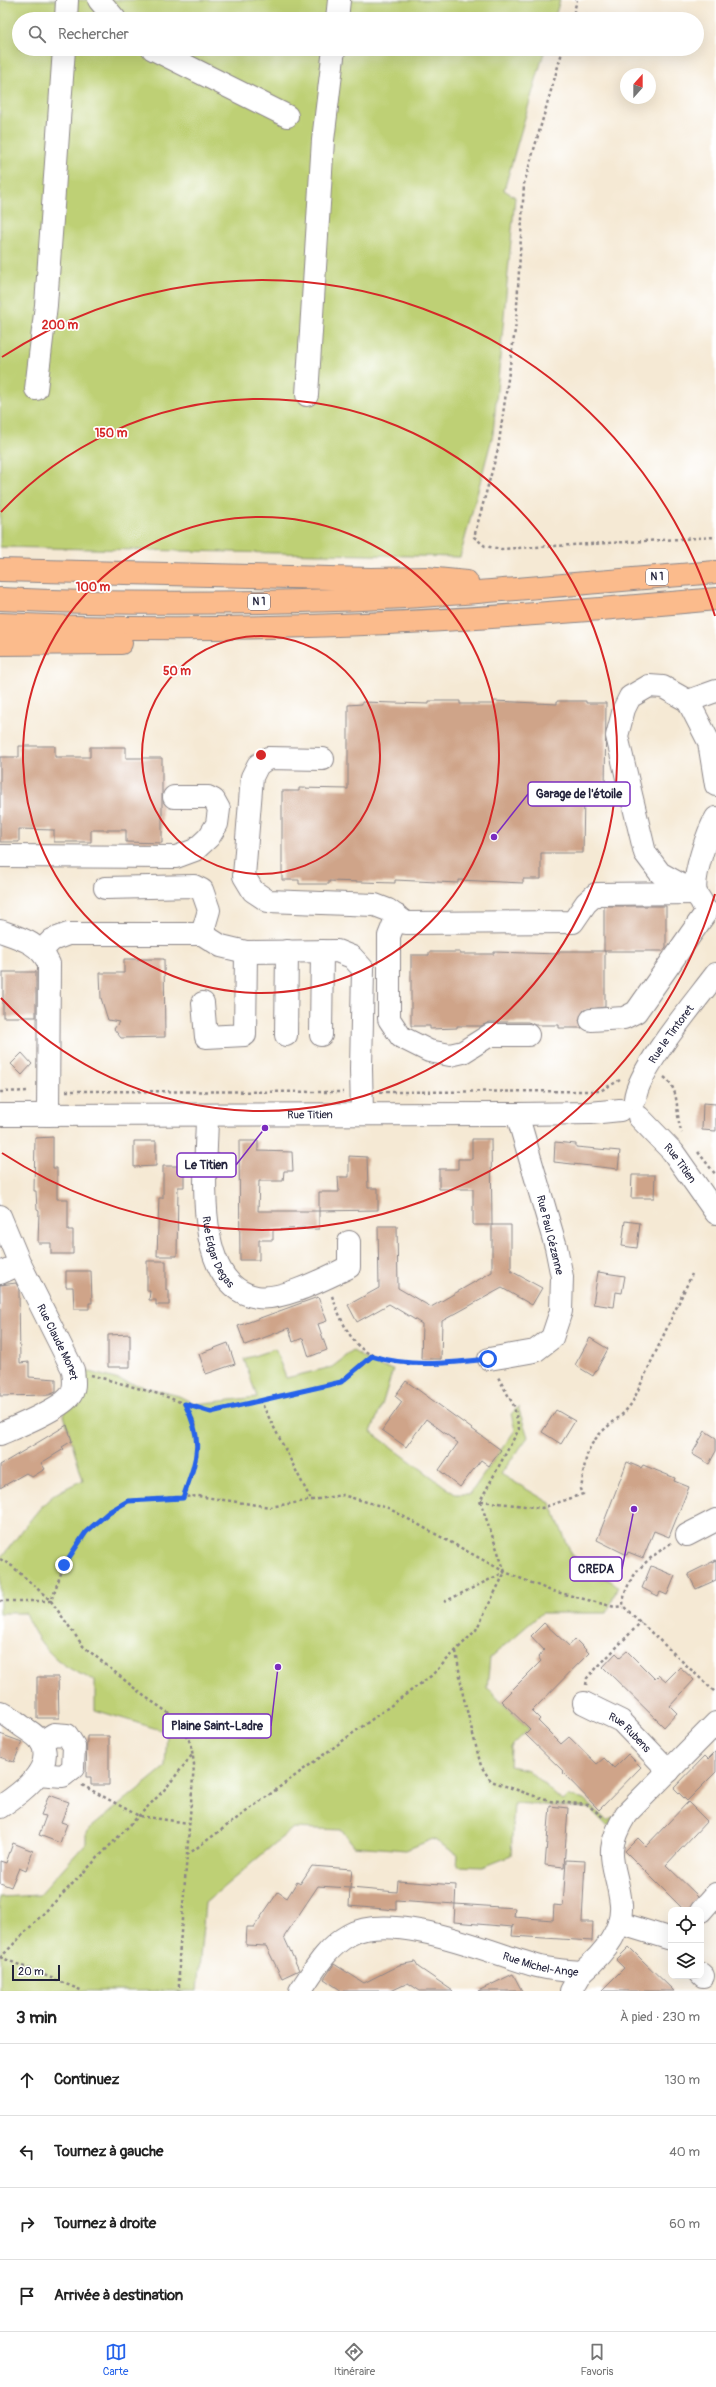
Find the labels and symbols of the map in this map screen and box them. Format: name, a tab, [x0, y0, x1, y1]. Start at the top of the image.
north arrow	[620, 68, 656, 104]
text: 200 m	[42, 318, 79, 333]
text: 150 m	[95, 426, 128, 441]
road number: N 1	[646, 569, 668, 585]
text: 100 m	[76, 580, 111, 595]
road number: N 1	[248, 594, 270, 610]
text: 50 m	[163, 664, 191, 679]
centre of rings	[254, 748, 268, 762]
callout: Garage de l'étoile	[528, 782, 630, 806]
text: Garage de l'étoile	[536, 787, 623, 802]
street label: Rue le Tintoret	[646, 1002, 697, 1065]
street label: Rue Titien	[287, 1108, 333, 1121]
street label: Rue Titien	[662, 1141, 699, 1185]
callout: Le Titien	[177, 1153, 236, 1177]
text: Le Titien	[184, 1158, 228, 1173]
street label: Rue Paul Cézanne	[534, 1194, 566, 1277]
street label: Rue Edgar Degas	[200, 1215, 237, 1290]
street label: Rue Claude Monet	[35, 1302, 81, 1381]
route start	[479, 1350, 497, 1368]
route end	[55, 1556, 73, 1574]
callout: CREDA	[570, 1557, 622, 1581]
text: CREDA	[578, 1562, 614, 1577]
street label: Rue Rubens	[607, 1710, 654, 1755]
callout: Plaine Saint-Ladre	[163, 1714, 271, 1738]
text: Plaine Saint-Ladre	[171, 1719, 264, 1734]
street label: Rue Michel-Ange	[501, 1949, 580, 1978]
scale bar	[12, 1963, 60, 1982]

